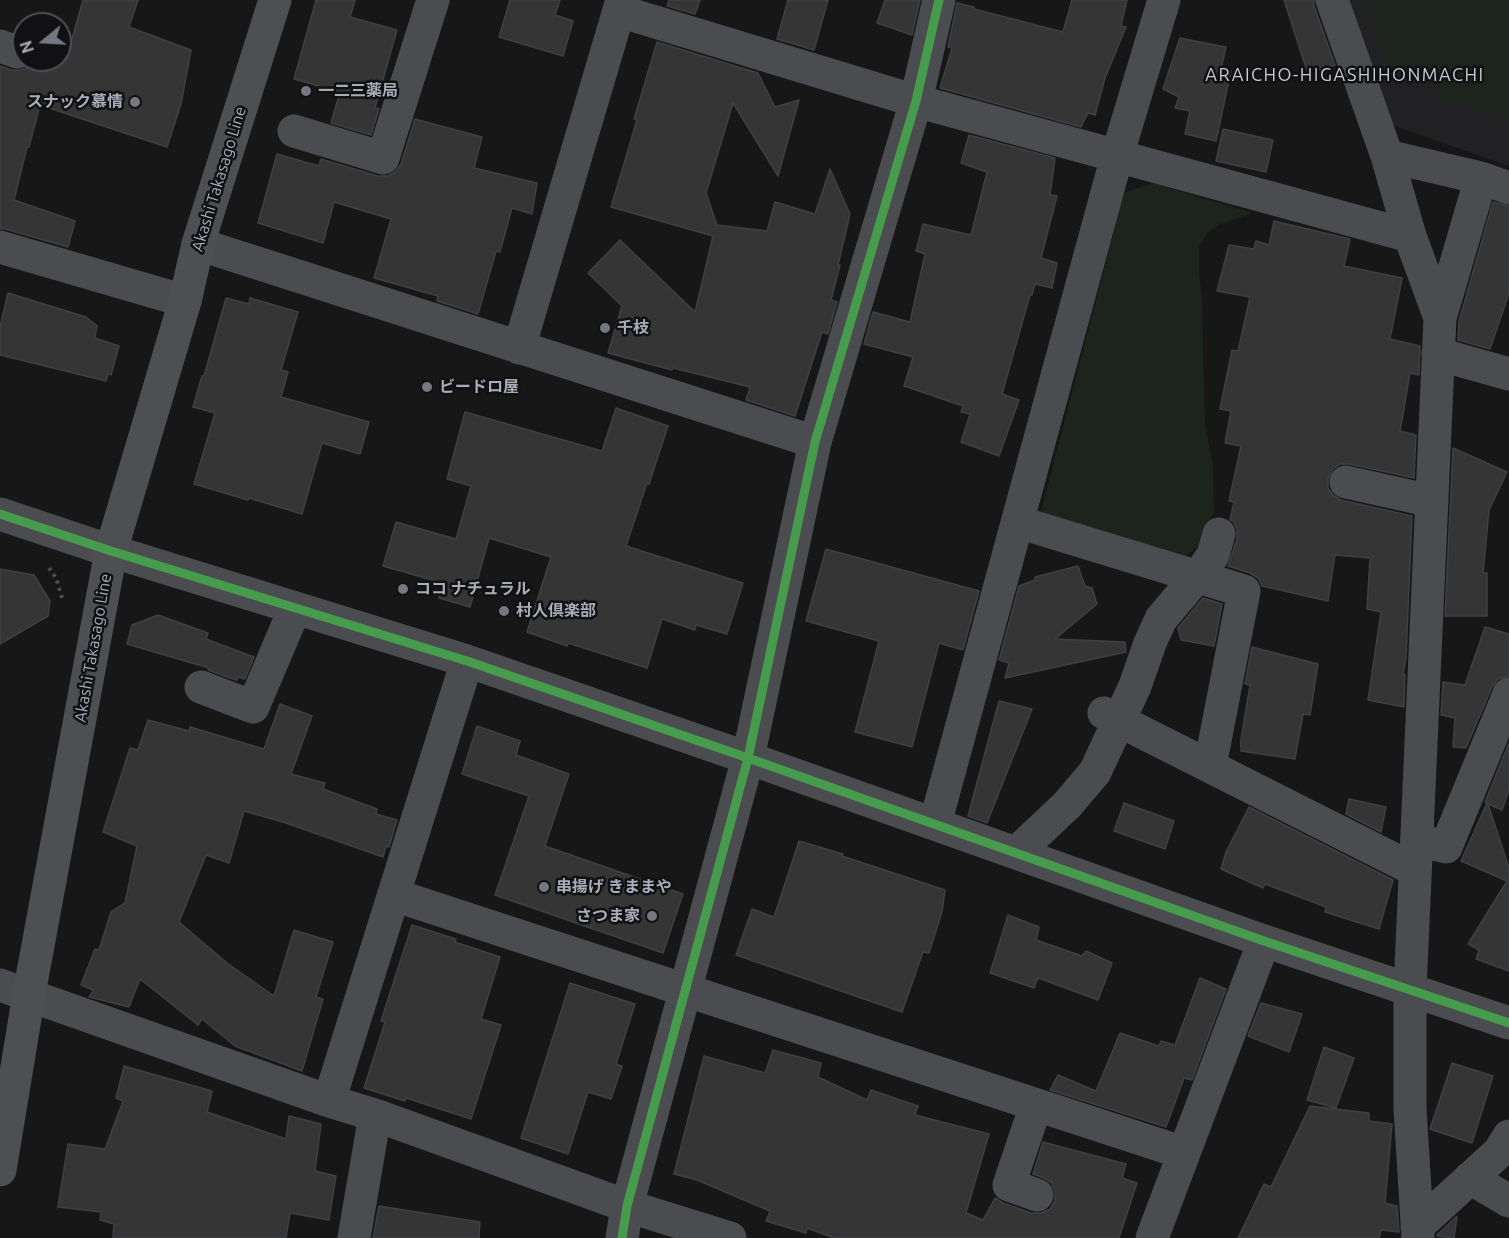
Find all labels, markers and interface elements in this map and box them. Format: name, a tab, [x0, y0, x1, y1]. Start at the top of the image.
north arrow	[12, 12, 72, 72]
text: N	[16, 38, 37, 55]
district label: ARAICHO-HIGASHIHONMACHI	[1205, 64, 1485, 86]
place label: 一二三薬局	[318, 81, 398, 101]
marker: 一二三薬局	[299, 84, 313, 98]
place label: スナック慕情	[27, 92, 123, 112]
marker: スナック慕情	[128, 95, 142, 109]
street label: Akashi Takasago Line	[188, 104, 250, 254]
place label: 千枝	[617, 318, 649, 338]
marker: 千枝	[598, 321, 612, 335]
place label: ビードロ屋	[439, 377, 519, 397]
marker: ビードロ屋	[420, 380, 434, 394]
street label: Akashi Takasago Line	[70, 572, 116, 724]
place label: ココ ナチュラル	[415, 579, 531, 599]
marker: ココ ナチュラル	[396, 582, 410, 596]
place label: 村人倶楽部	[516, 601, 596, 621]
marker: 村人倶楽部	[497, 604, 511, 618]
place label: 串揚げ きままや	[556, 877, 672, 897]
marker: 串揚げ きままや	[537, 880, 551, 894]
place label: さつま家	[576, 906, 640, 926]
marker: さつま家	[645, 909, 659, 923]

